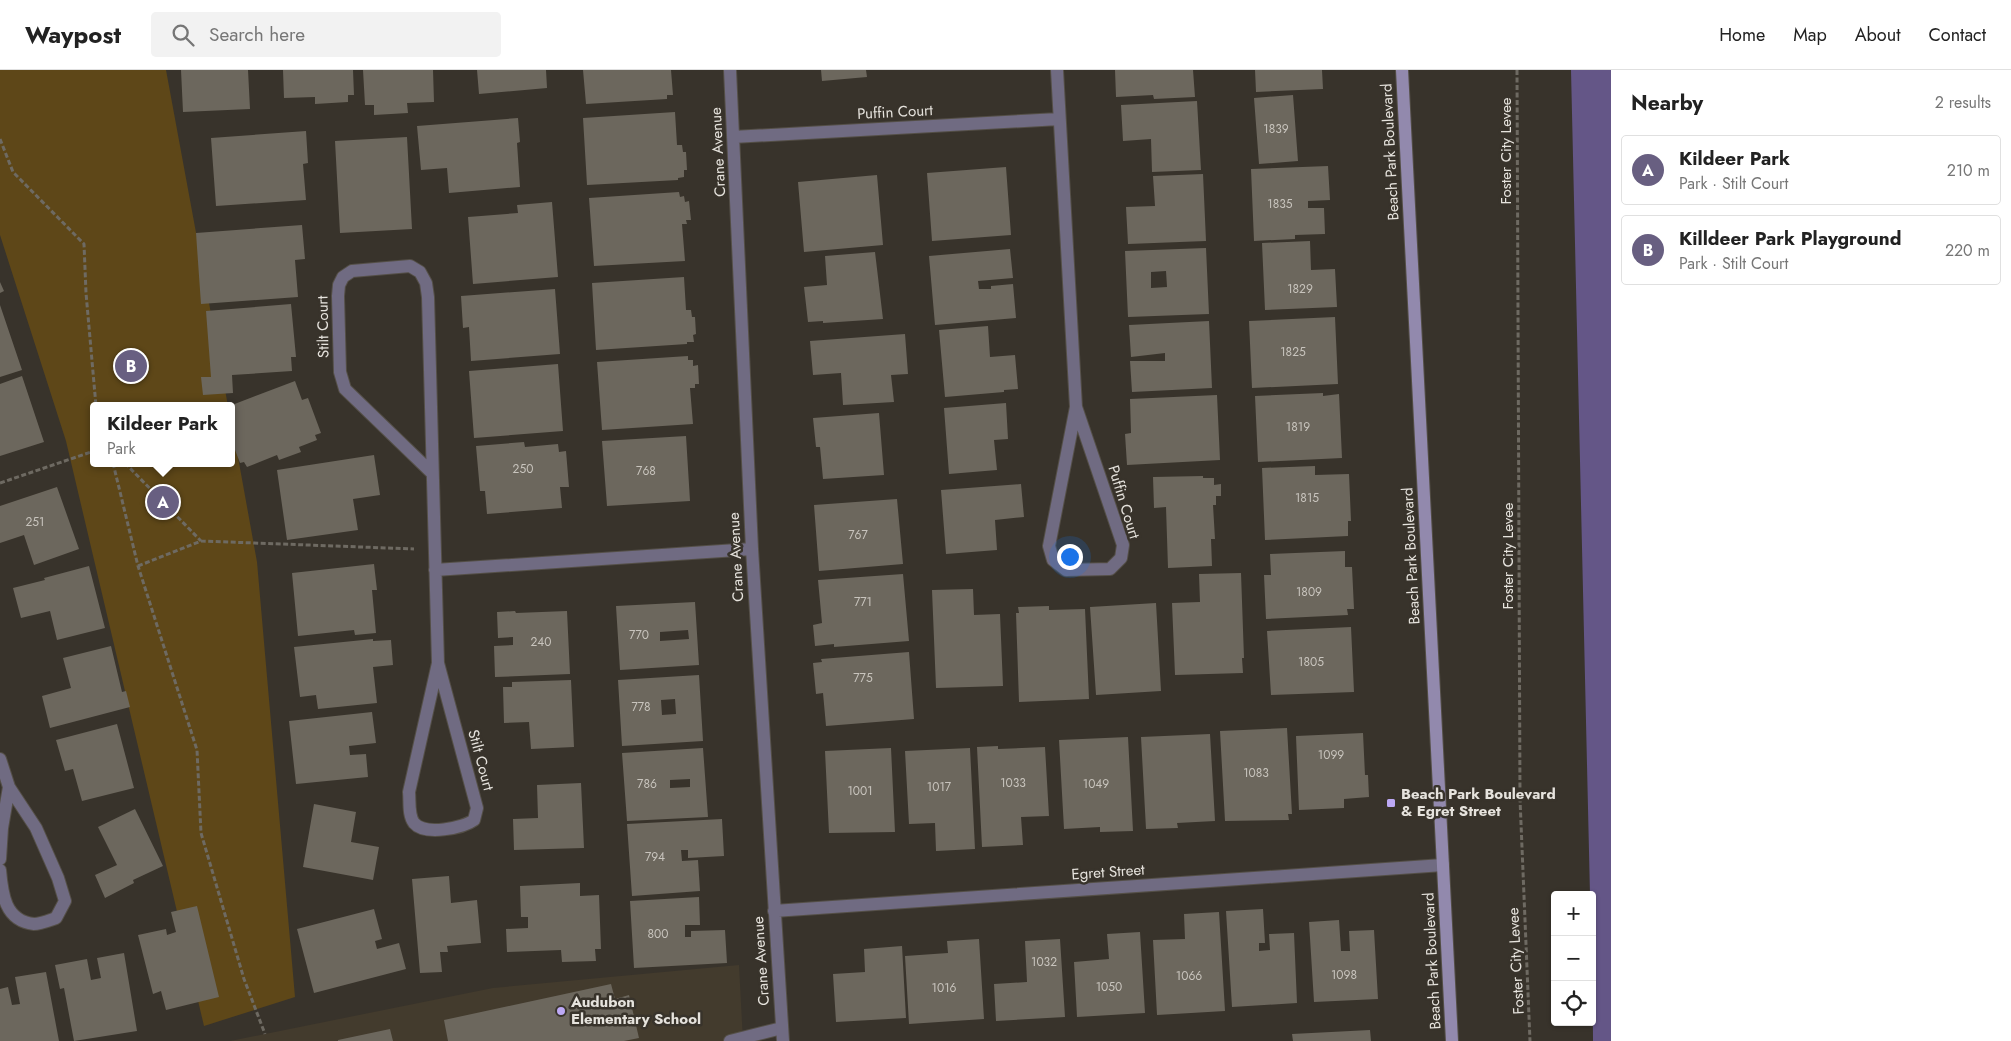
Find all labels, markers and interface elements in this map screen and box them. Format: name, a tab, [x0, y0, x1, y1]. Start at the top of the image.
search box	[151, 12, 501, 57]
text: Waypost	[25, 17, 121, 52]
icon: search	[169, 21, 197, 49]
text: Search here	[209, 21, 305, 48]
text: Home	[1719, 22, 1765, 48]
text: Map	[1793, 22, 1827, 48]
text: About	[1855, 22, 1900, 48]
text: Contact	[1928, 22, 1986, 48]
street label: Beach Park Boulevard	[1375, 83, 1405, 221]
text: Nearby	[1631, 88, 1703, 118]
text: 2 results	[1935, 91, 1991, 114]
street label: Foster City Levee	[1495, 97, 1517, 205]
street label: Puffin Court	[857, 99, 934, 125]
street label: Crane Avenue	[705, 106, 731, 197]
house number: 1839	[1263, 120, 1289, 138]
text: Kildeer Park	[1679, 145, 1790, 172]
text: A	[1642, 159, 1654, 182]
text: 210 m	[1947, 159, 1990, 182]
text: Park · Stilt Court	[1679, 172, 1788, 195]
house number: 1835	[1267, 195, 1293, 213]
text: Killdeer Park Playground	[1679, 225, 1901, 252]
text: B	[1643, 239, 1653, 262]
text: 220 m	[1945, 239, 1990, 262]
text: Park · Stilt Court	[1679, 252, 1788, 275]
house number: 1829	[1287, 280, 1313, 298]
street label: Stilt Court	[311, 295, 335, 358]
house number: 1825	[1280, 343, 1306, 361]
pin: B	[115, 347, 147, 385]
popup	[90, 402, 235, 467]
text: Kildeer Park	[107, 410, 218, 437]
house number: 1819	[1286, 418, 1310, 436]
text: Park	[107, 437, 136, 460]
house number: 250	[513, 460, 533, 478]
house number: 768	[636, 462, 656, 480]
street label: Puffin Court	[1102, 463, 1146, 542]
pin: A	[147, 483, 179, 521]
street label: Beach Park Boulevard	[1396, 487, 1426, 625]
house number: 1815	[1295, 489, 1319, 507]
street label: Foster City Levee	[1497, 502, 1519, 610]
street label: Crane Avenue	[723, 511, 749, 602]
house number: 251	[26, 513, 45, 531]
house number: 767	[848, 526, 868, 544]
your location	[1057, 544, 1083, 570]
house number: 1809	[1296, 583, 1322, 601]
house number: 771	[854, 593, 872, 611]
house number: 770	[629, 626, 649, 644]
house number: 240	[530, 633, 552, 651]
house number: 1805	[1298, 653, 1324, 671]
house number: 775	[853, 669, 873, 687]
house number: 778	[631, 698, 651, 716]
street label: Stilt Court	[462, 727, 500, 793]
house number: 1099	[1318, 746, 1344, 764]
house number: 1083	[1243, 764, 1269, 782]
house number: 1033	[1000, 774, 1026, 792]
house number: 786	[637, 775, 657, 793]
house number: 1049	[1083, 775, 1109, 793]
house number: 1017	[927, 778, 952, 796]
house number: 1001	[847, 782, 873, 800]
place label: Beach Park Boulevard & Egret Street	[1401, 783, 1556, 822]
marker: Beach Park Boulevard & Egret Street	[1385, 797, 1397, 809]
house number: 794	[645, 848, 665, 866]
street label: Egret Street	[1071, 858, 1146, 886]
map controls	[1551, 891, 1596, 1026]
button: +	[1551, 891, 1596, 936]
street label: Beach Park Boulevard	[1417, 892, 1447, 1030]
street label: Foster City Levee	[1502, 907, 1530, 1015]
street label: Crane Avenue	[747, 915, 775, 1006]
house number: 800	[648, 925, 668, 943]
button: −	[1551, 936, 1596, 981]
house number: 1032	[1031, 953, 1057, 971]
house number: 1098	[1331, 966, 1357, 984]
house number: 1066	[1176, 967, 1202, 985]
house number: 1050	[1096, 978, 1122, 996]
house number: 1016	[932, 979, 957, 997]
button: locate	[1551, 981, 1596, 1026]
place label: Audubon Elementary School	[570, 991, 701, 1030]
marker: Audubon Elementary School	[555, 1005, 567, 1017]

